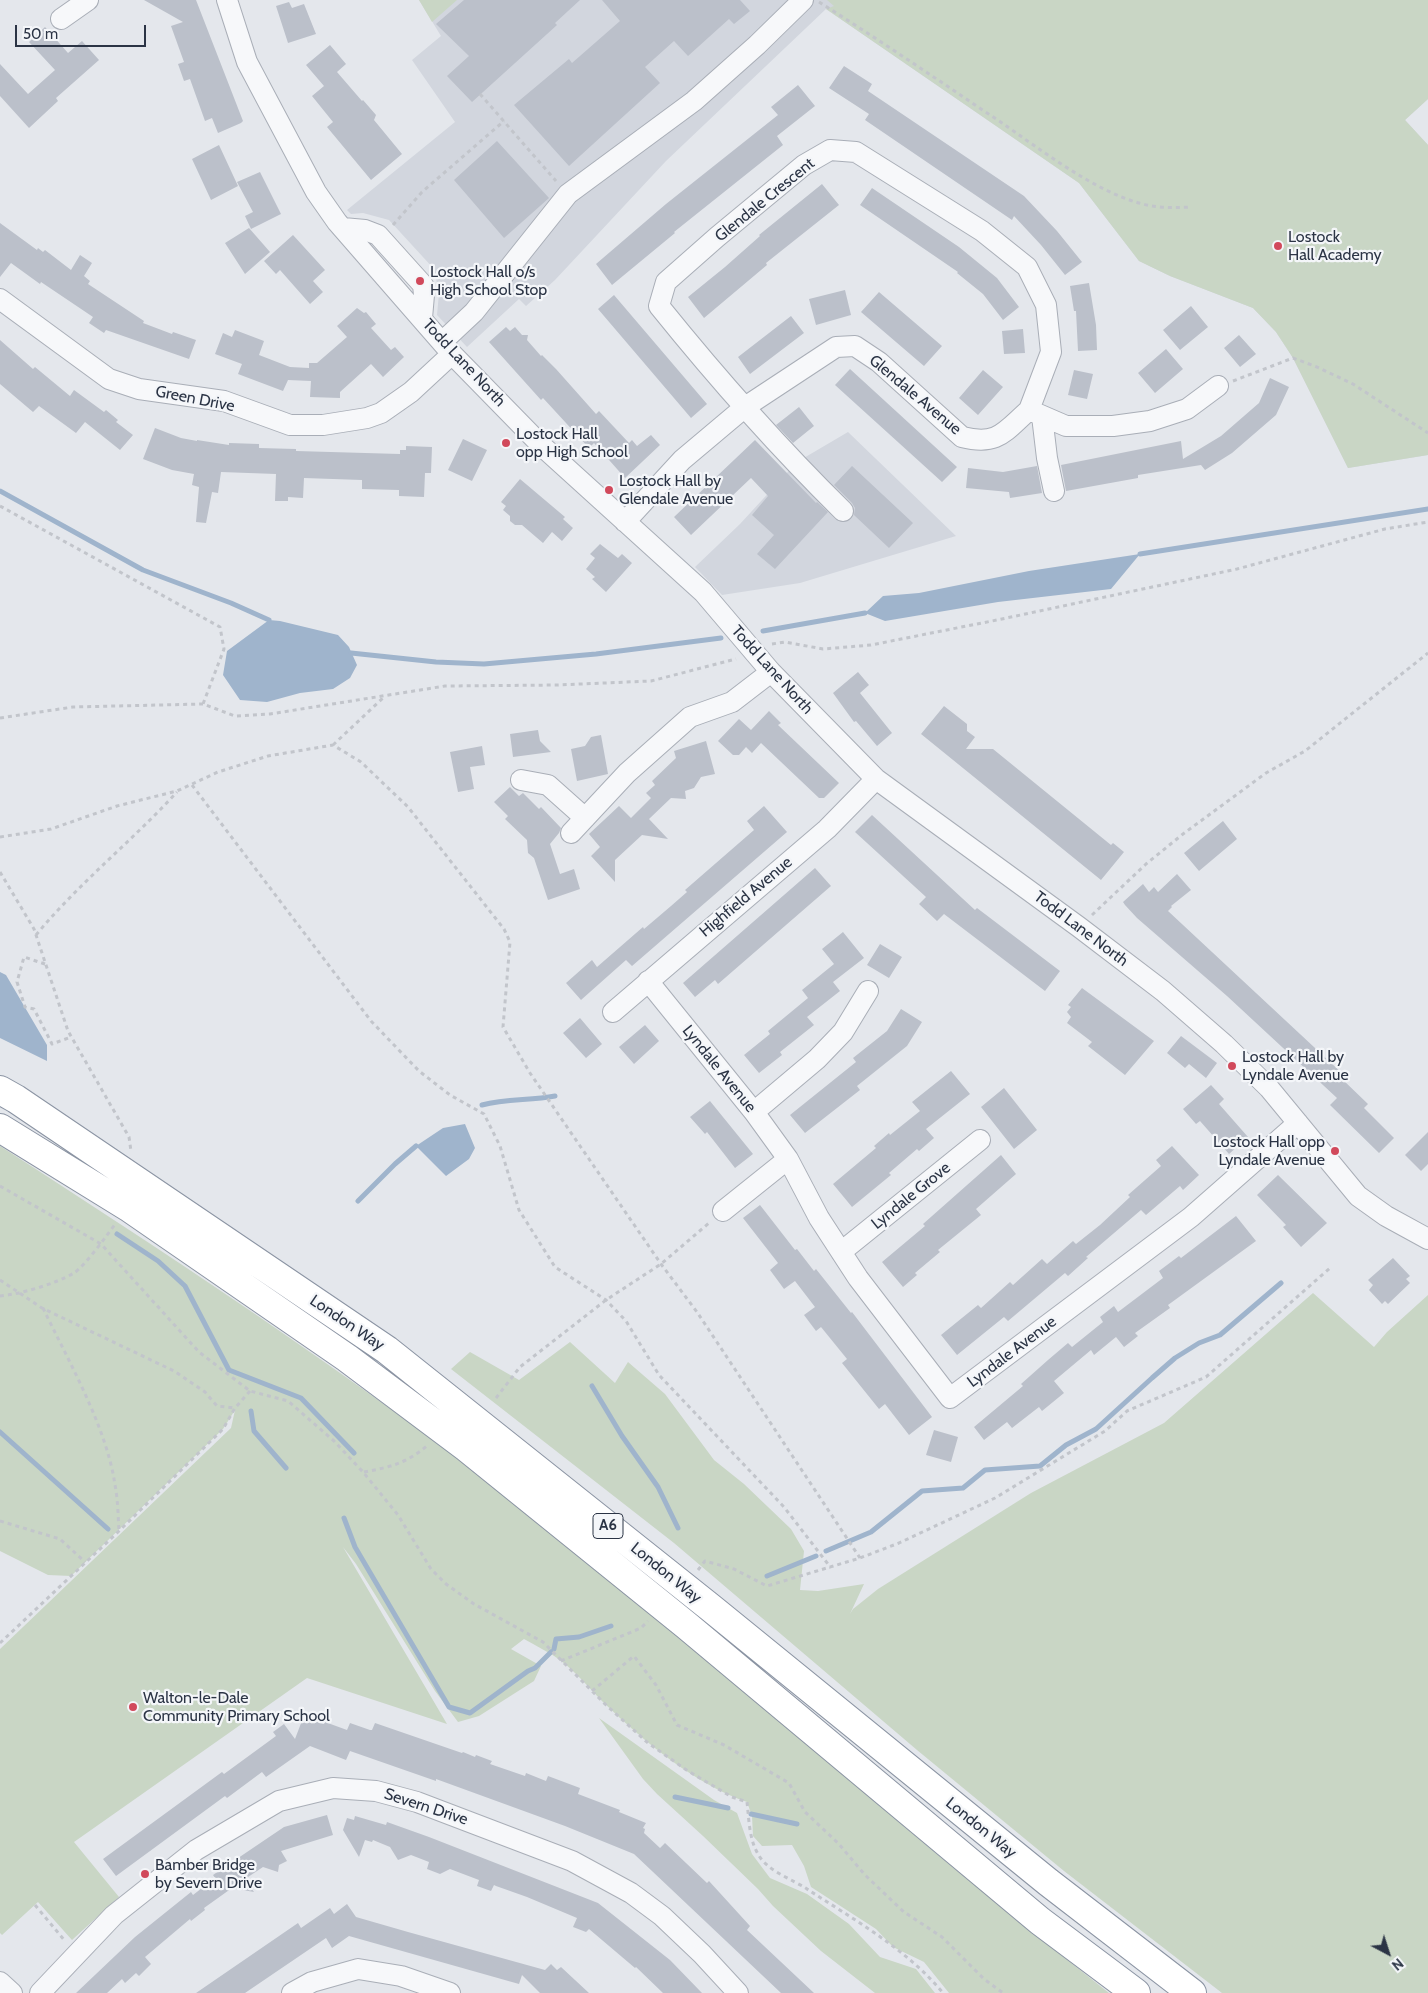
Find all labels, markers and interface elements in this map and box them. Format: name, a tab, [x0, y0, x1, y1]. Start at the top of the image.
scale bar	[18, 15, 149, 47]
text: 50 m	[23, 25, 58, 43]
street label: Glendale Crescent	[711, 154, 819, 246]
place label: Lostock Hall Academy	[1288, 227, 1382, 265]
marker: Lostock Hall Academy	[1272, 240, 1284, 252]
place label: Lostock Hall o/s High School Stop	[430, 262, 547, 300]
marker: Lostock Hall o/s High School Stop	[414, 275, 426, 287]
street label: Todd Lane North	[419, 315, 509, 411]
street label: Glendale Avenue	[865, 351, 965, 439]
street label: Green Drive	[154, 382, 236, 416]
place label: Lostock Hall opp High School	[516, 424, 628, 462]
marker: Lostock Hall opp High School	[500, 437, 512, 449]
place label: Lostock Hall by Glendale Avenue	[619, 471, 733, 509]
marker: Lostock Hall by Glendale Avenue	[603, 484, 615, 496]
street label: Todd Lane North	[727, 622, 817, 718]
street label: Highfield Avenue	[696, 853, 796, 941]
street label: Todd Lane North	[1030, 887, 1132, 971]
street label: Lyndale Avenue	[678, 1022, 760, 1116]
place label: Lostock Hall by Lyndale Avenue	[1242, 1047, 1349, 1085]
marker: Lostock Hall by Lyndale Avenue	[1226, 1060, 1238, 1072]
place label: Lostock Hall opp Lyndale Avenue	[1213, 1132, 1325, 1170]
marker: Lostock Hall opp Lyndale Avenue	[1329, 1145, 1341, 1157]
street label: Lyndale Grove	[868, 1158, 954, 1234]
street label: London Way	[306, 1291, 388, 1355]
street label: Lyndale Avenue	[964, 1312, 1060, 1392]
road number: A6	[593, 1514, 623, 1538]
street label: London Way	[627, 1539, 705, 1607]
place label: Walton-le-Dale Community Primary School	[143, 1688, 330, 1726]
marker: Walton-le-Dale Community Primary School	[127, 1701, 139, 1713]
street label: Severn Drive	[382, 1784, 470, 1830]
street label: London Way	[942, 1794, 1020, 1862]
place label: Bamber Bridge by Severn Drive	[155, 1855, 262, 1893]
marker: Bamber Bridge by Severn Drive	[139, 1868, 151, 1880]
north arrow	[1363, 1928, 1413, 1978]
text: N	[1388, 1954, 1407, 1975]

